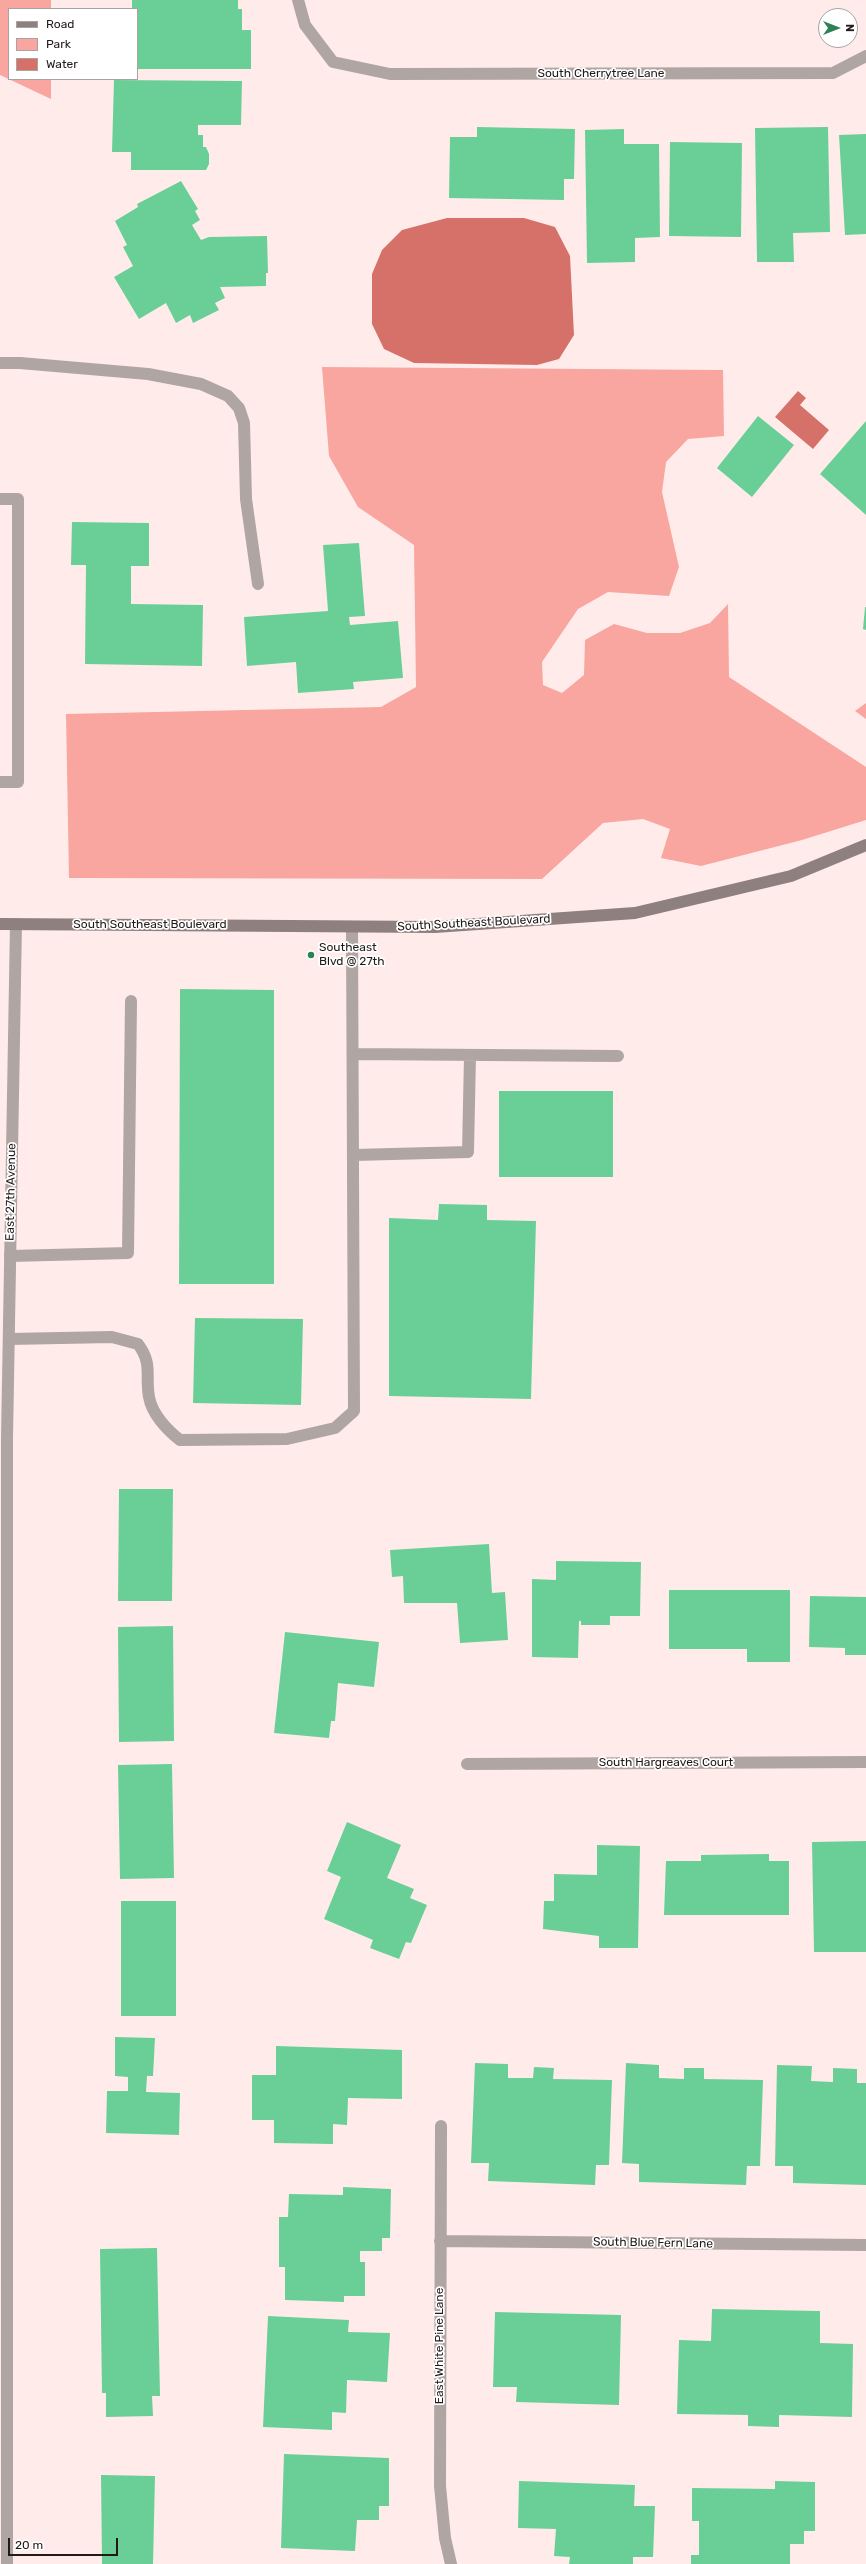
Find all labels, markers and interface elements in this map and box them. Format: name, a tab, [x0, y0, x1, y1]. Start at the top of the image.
legend	[8, 8, 138, 80]
north arrow	[818, 8, 858, 48]
text: Road	[46, 17, 74, 31]
text: N	[843, 24, 856, 32]
text: Park	[46, 37, 71, 51]
text: Water	[46, 57, 78, 71]
street label: South Cherrytree Lane	[537, 67, 665, 81]
street label: South Southeast Boulevard	[397, 912, 551, 934]
street label: South Southeast Boulevard	[73, 918, 227, 932]
place label: Southeast Blvd @ 27th	[319, 941, 385, 969]
marker: Southeast Blvd @ 27th	[306, 950, 316, 960]
street label: East 27th Avenue	[3, 1143, 19, 1241]
street label: South Hargreaves Court	[599, 1756, 733, 1770]
street label: South Blue Fern Lane	[593, 2235, 713, 2251]
street label: East White Pine Lane	[433, 2288, 447, 2404]
scale bar	[10, 2530, 120, 2556]
text: 20 m	[15, 2538, 43, 2552]

